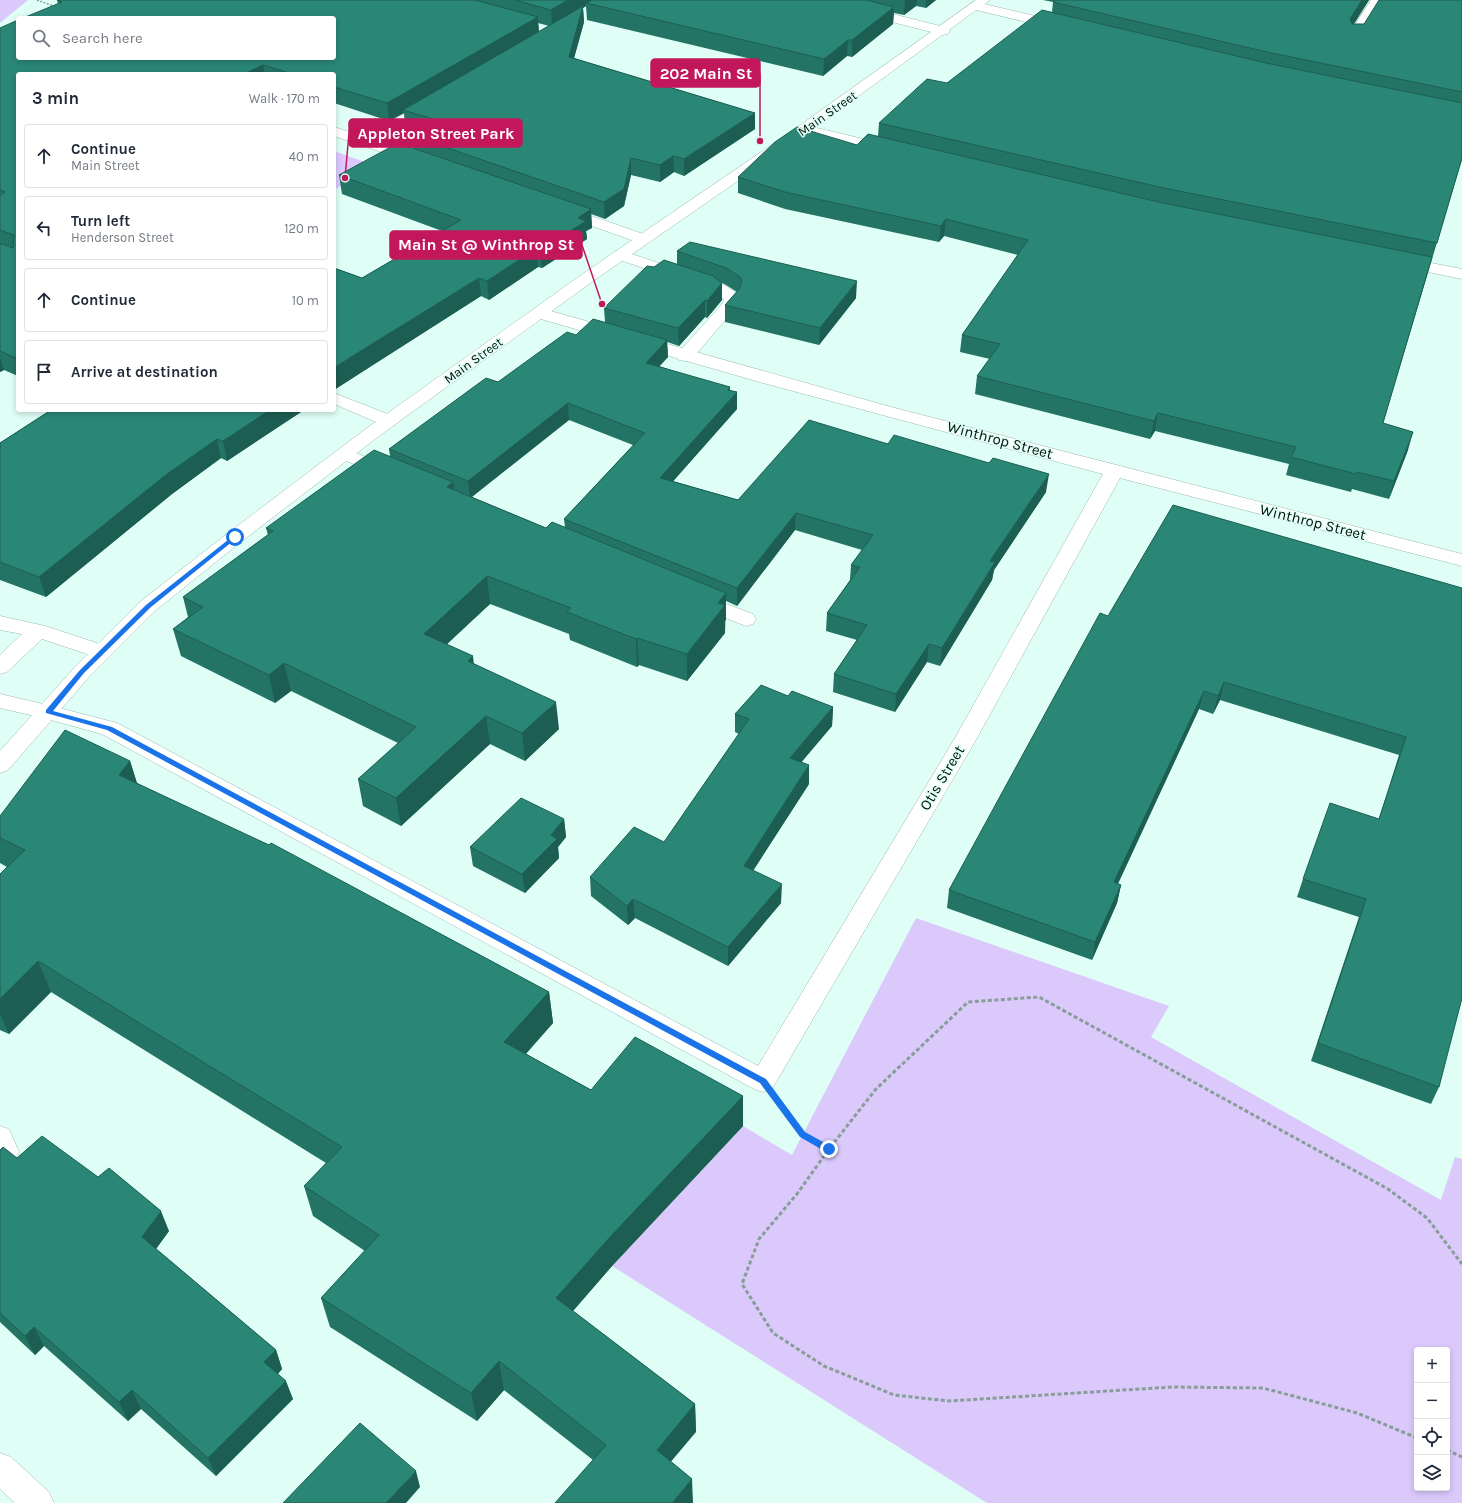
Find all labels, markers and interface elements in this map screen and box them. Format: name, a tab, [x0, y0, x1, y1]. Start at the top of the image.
search box	[16, 16, 336, 60]
icon: search	[30, 27, 52, 49]
text: Search here	[62, 29, 143, 47]
callout: 202 Main St	[651, 59, 760, 87]
text: 202 Main St	[660, 64, 752, 83]
text: 3 min	[32, 88, 79, 108]
street label: Main Street	[795, 88, 860, 139]
text: Walk · 170 m	[249, 91, 320, 106]
callout: Appleton Street Park	[349, 119, 522, 147]
text: Appleton Street Park	[358, 124, 515, 143]
text: Continue	[71, 140, 136, 158]
icon: ahead	[33, 145, 55, 167]
text: 40 m	[289, 149, 319, 164]
text: Main Street	[71, 158, 140, 173]
text: Turn left	[71, 212, 130, 230]
icon: left	[33, 217, 55, 239]
text: 120 m	[284, 221, 319, 236]
text: Henderson Street	[71, 230, 174, 245]
callout: Main St @ Winthrop St	[390, 231, 582, 259]
text: Main St @ Winthrop St	[398, 235, 574, 254]
icon: ahead	[33, 289, 55, 311]
text: Continue	[71, 291, 136, 309]
text: 10 m	[292, 293, 319, 308]
street label: Main Street	[441, 334, 506, 387]
icon: arrive	[33, 361, 55, 383]
text: Arrive at destination	[71, 363, 218, 381]
street label: Winthrop Street	[945, 417, 1055, 463]
street label: Winthrop Street	[1258, 500, 1368, 544]
route start	[226, 528, 244, 546]
street label: Otis Street	[916, 742, 969, 814]
route end	[820, 1140, 838, 1158]
map controls	[1414, 1347, 1450, 1491]
button: +	[1414, 1347, 1450, 1383]
button: −	[1414, 1383, 1450, 1419]
button: locate	[1414, 1419, 1450, 1455]
button: layers	[1414, 1455, 1450, 1491]

